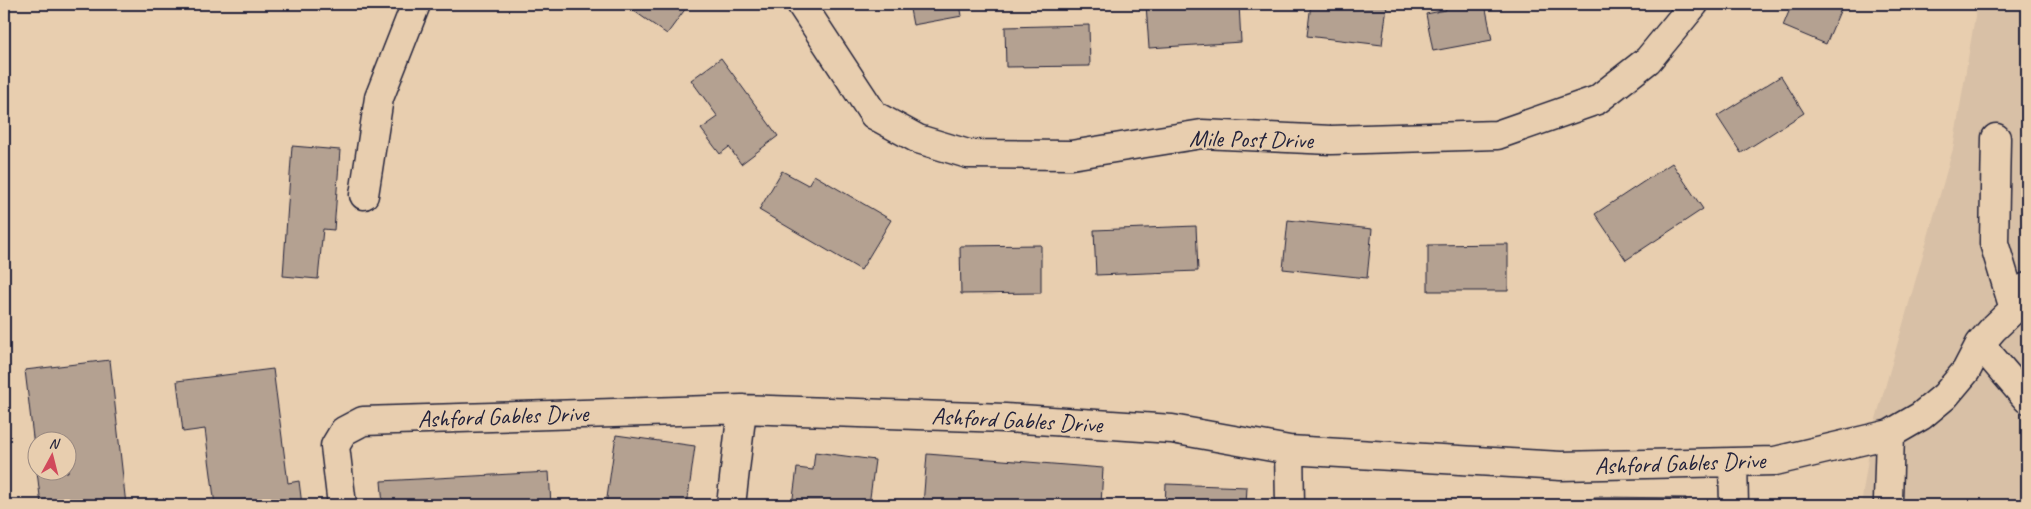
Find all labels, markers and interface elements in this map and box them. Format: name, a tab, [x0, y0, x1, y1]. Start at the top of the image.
street label: Mile Post Drive	[1189, 123, 1315, 155]
street label: Ashford Gables Drive	[417, 398, 591, 434]
street label: Ashford Gables Drive	[931, 401, 1105, 440]
north arrow	[28, 432, 78, 482]
text: N	[48, 435, 61, 453]
street label: Ashford Gables Drive	[1594, 445, 1768, 481]

